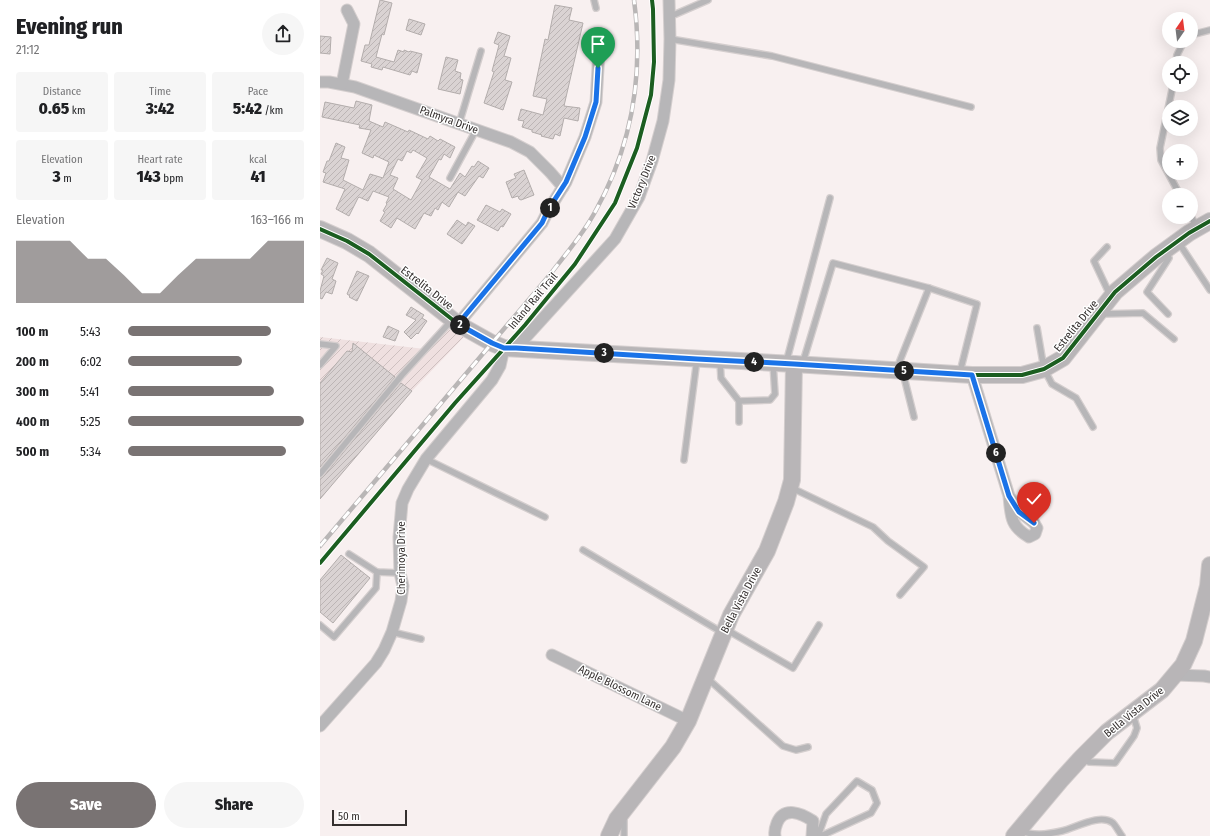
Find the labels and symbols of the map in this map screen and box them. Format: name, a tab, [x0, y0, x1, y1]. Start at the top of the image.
north arrow	[1162, 12, 1198, 48]
pin	[581, 27, 615, 68]
street label: Palmyra Drive	[418, 103, 480, 137]
street label: Victory Drive	[625, 153, 659, 211]
pin: 1	[540, 198, 560, 218]
street label: Estrelita Drive	[398, 264, 456, 312]
street label: Inland Rail Trail	[506, 270, 561, 332]
street label: Estrelita Drive	[1051, 297, 1101, 355]
pin: 2	[450, 315, 470, 335]
pin: 3	[594, 343, 614, 363]
pin: 4	[744, 352, 764, 372]
pin: 5	[894, 361, 914, 381]
pin: 6	[986, 443, 1006, 463]
pin	[1017, 482, 1051, 523]
street label: Cherimoya Drive	[395, 521, 408, 595]
street label: Bella Vista Drive	[718, 565, 764, 635]
street label: Apple Blossom Lane	[576, 662, 664, 714]
street label: Bella Vista Drive	[1102, 684, 1166, 740]
scale bar	[332, 808, 407, 827]

